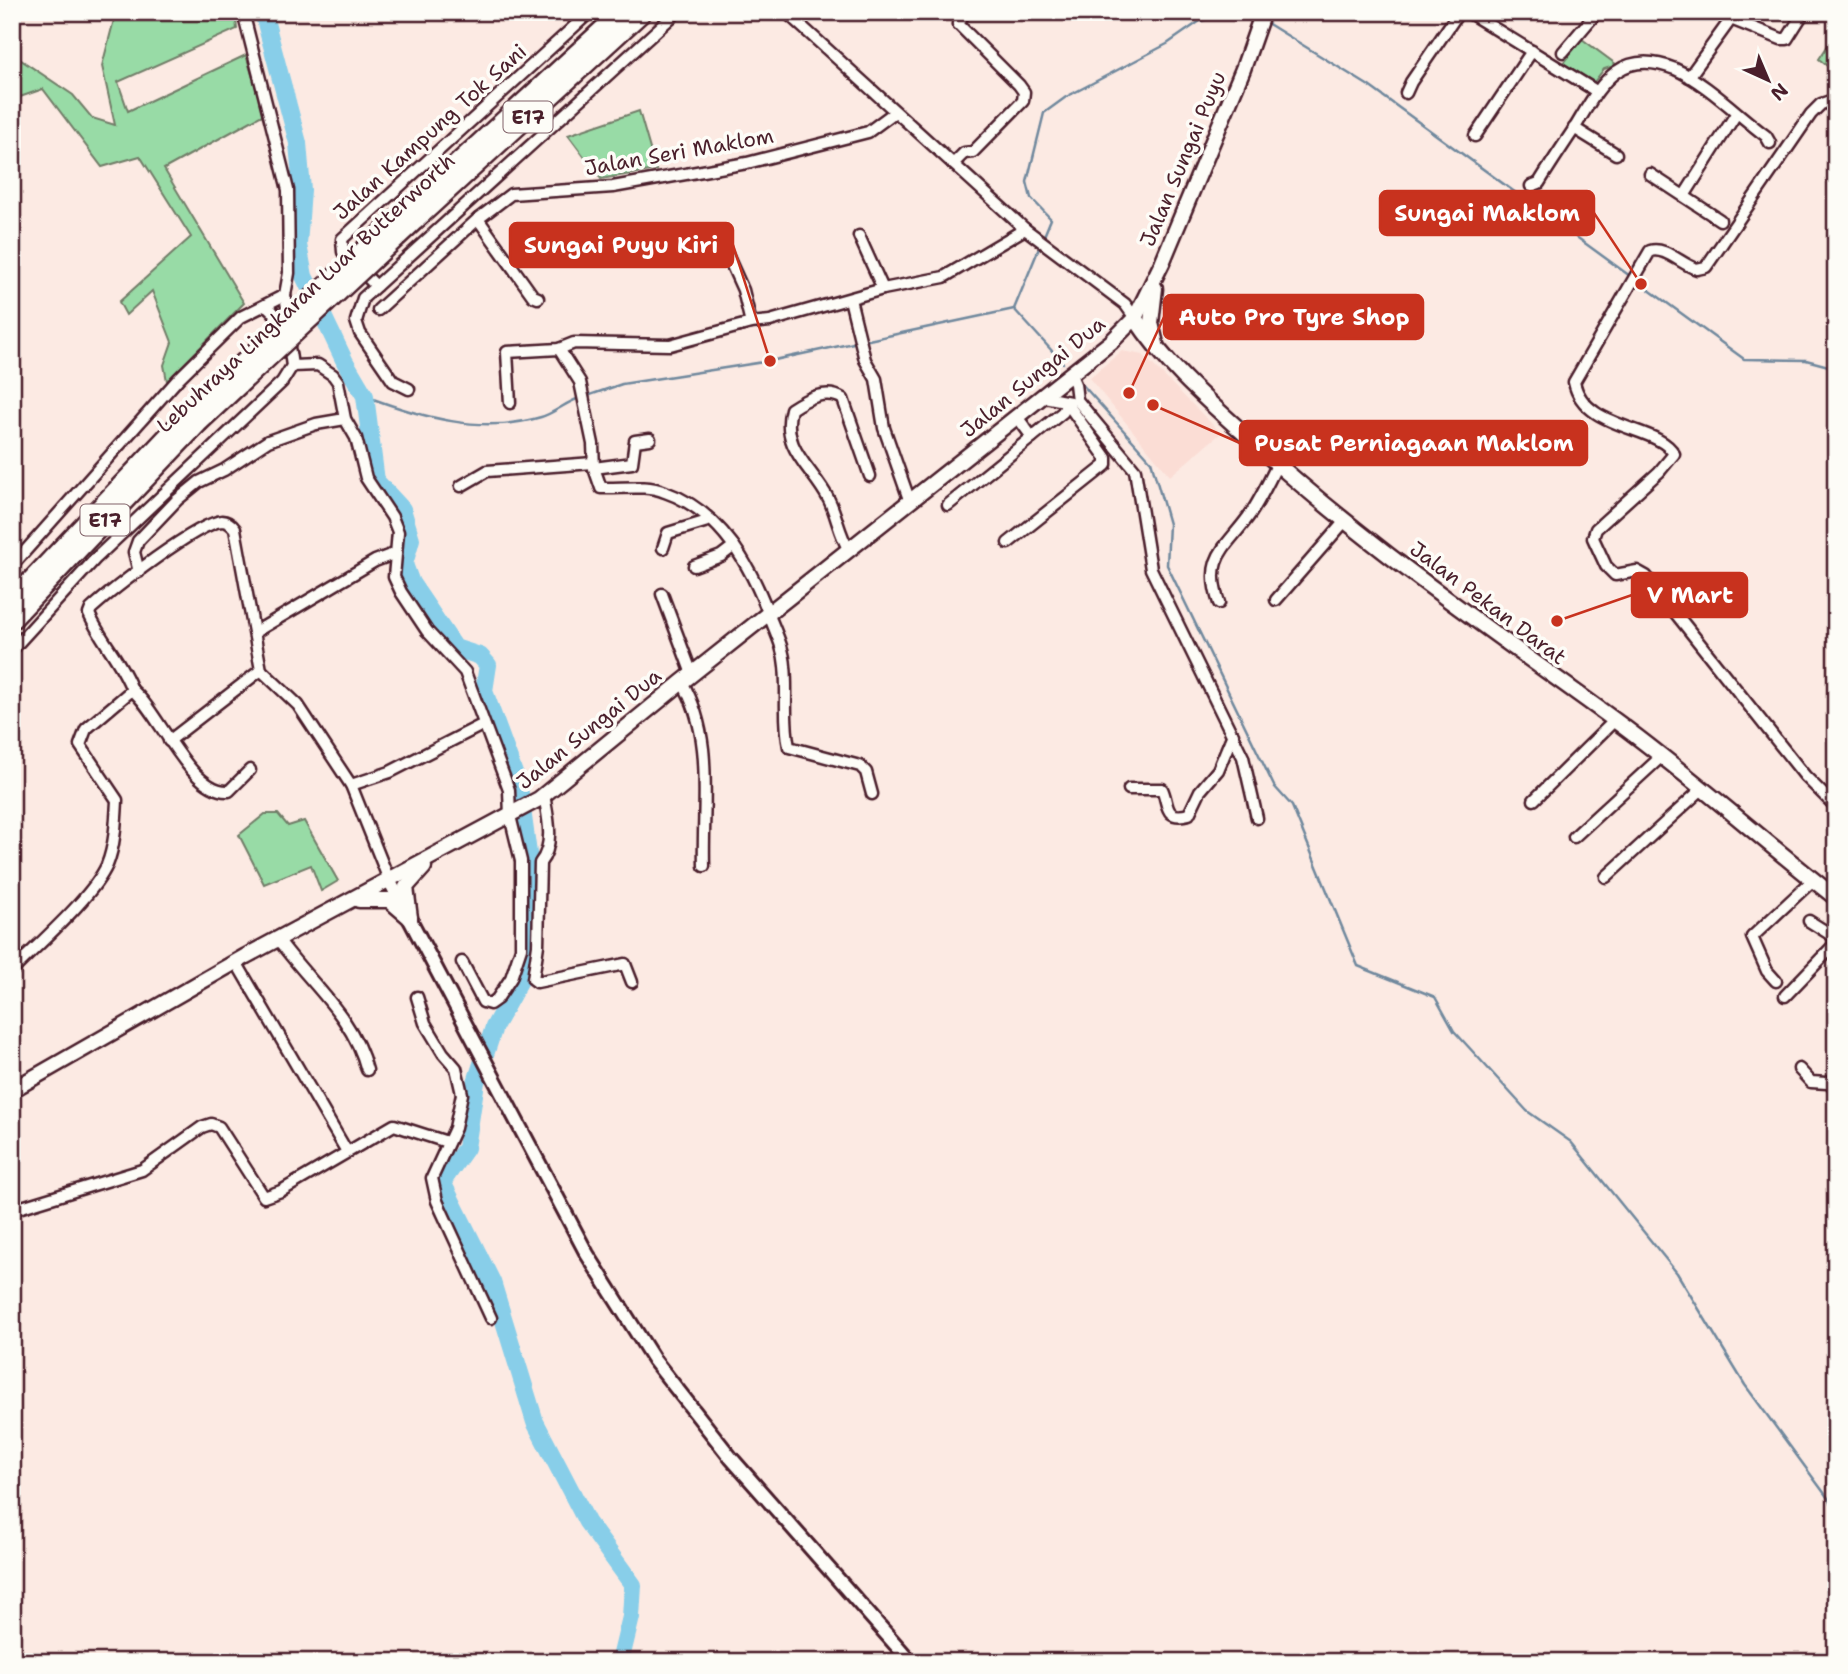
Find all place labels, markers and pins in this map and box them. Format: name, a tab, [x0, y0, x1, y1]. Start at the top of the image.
callout: Sungai Maklom	[1380, 191, 1594, 235]
callout: Sungai Puyu Kiri	[510, 223, 733, 267]
callout: Auto Pro Tyre Shop	[1164, 295, 1423, 339]
callout: Pusat Perniagaan Maklom	[1240, 421, 1587, 465]
callout: V Mart	[1632, 573, 1747, 617]

